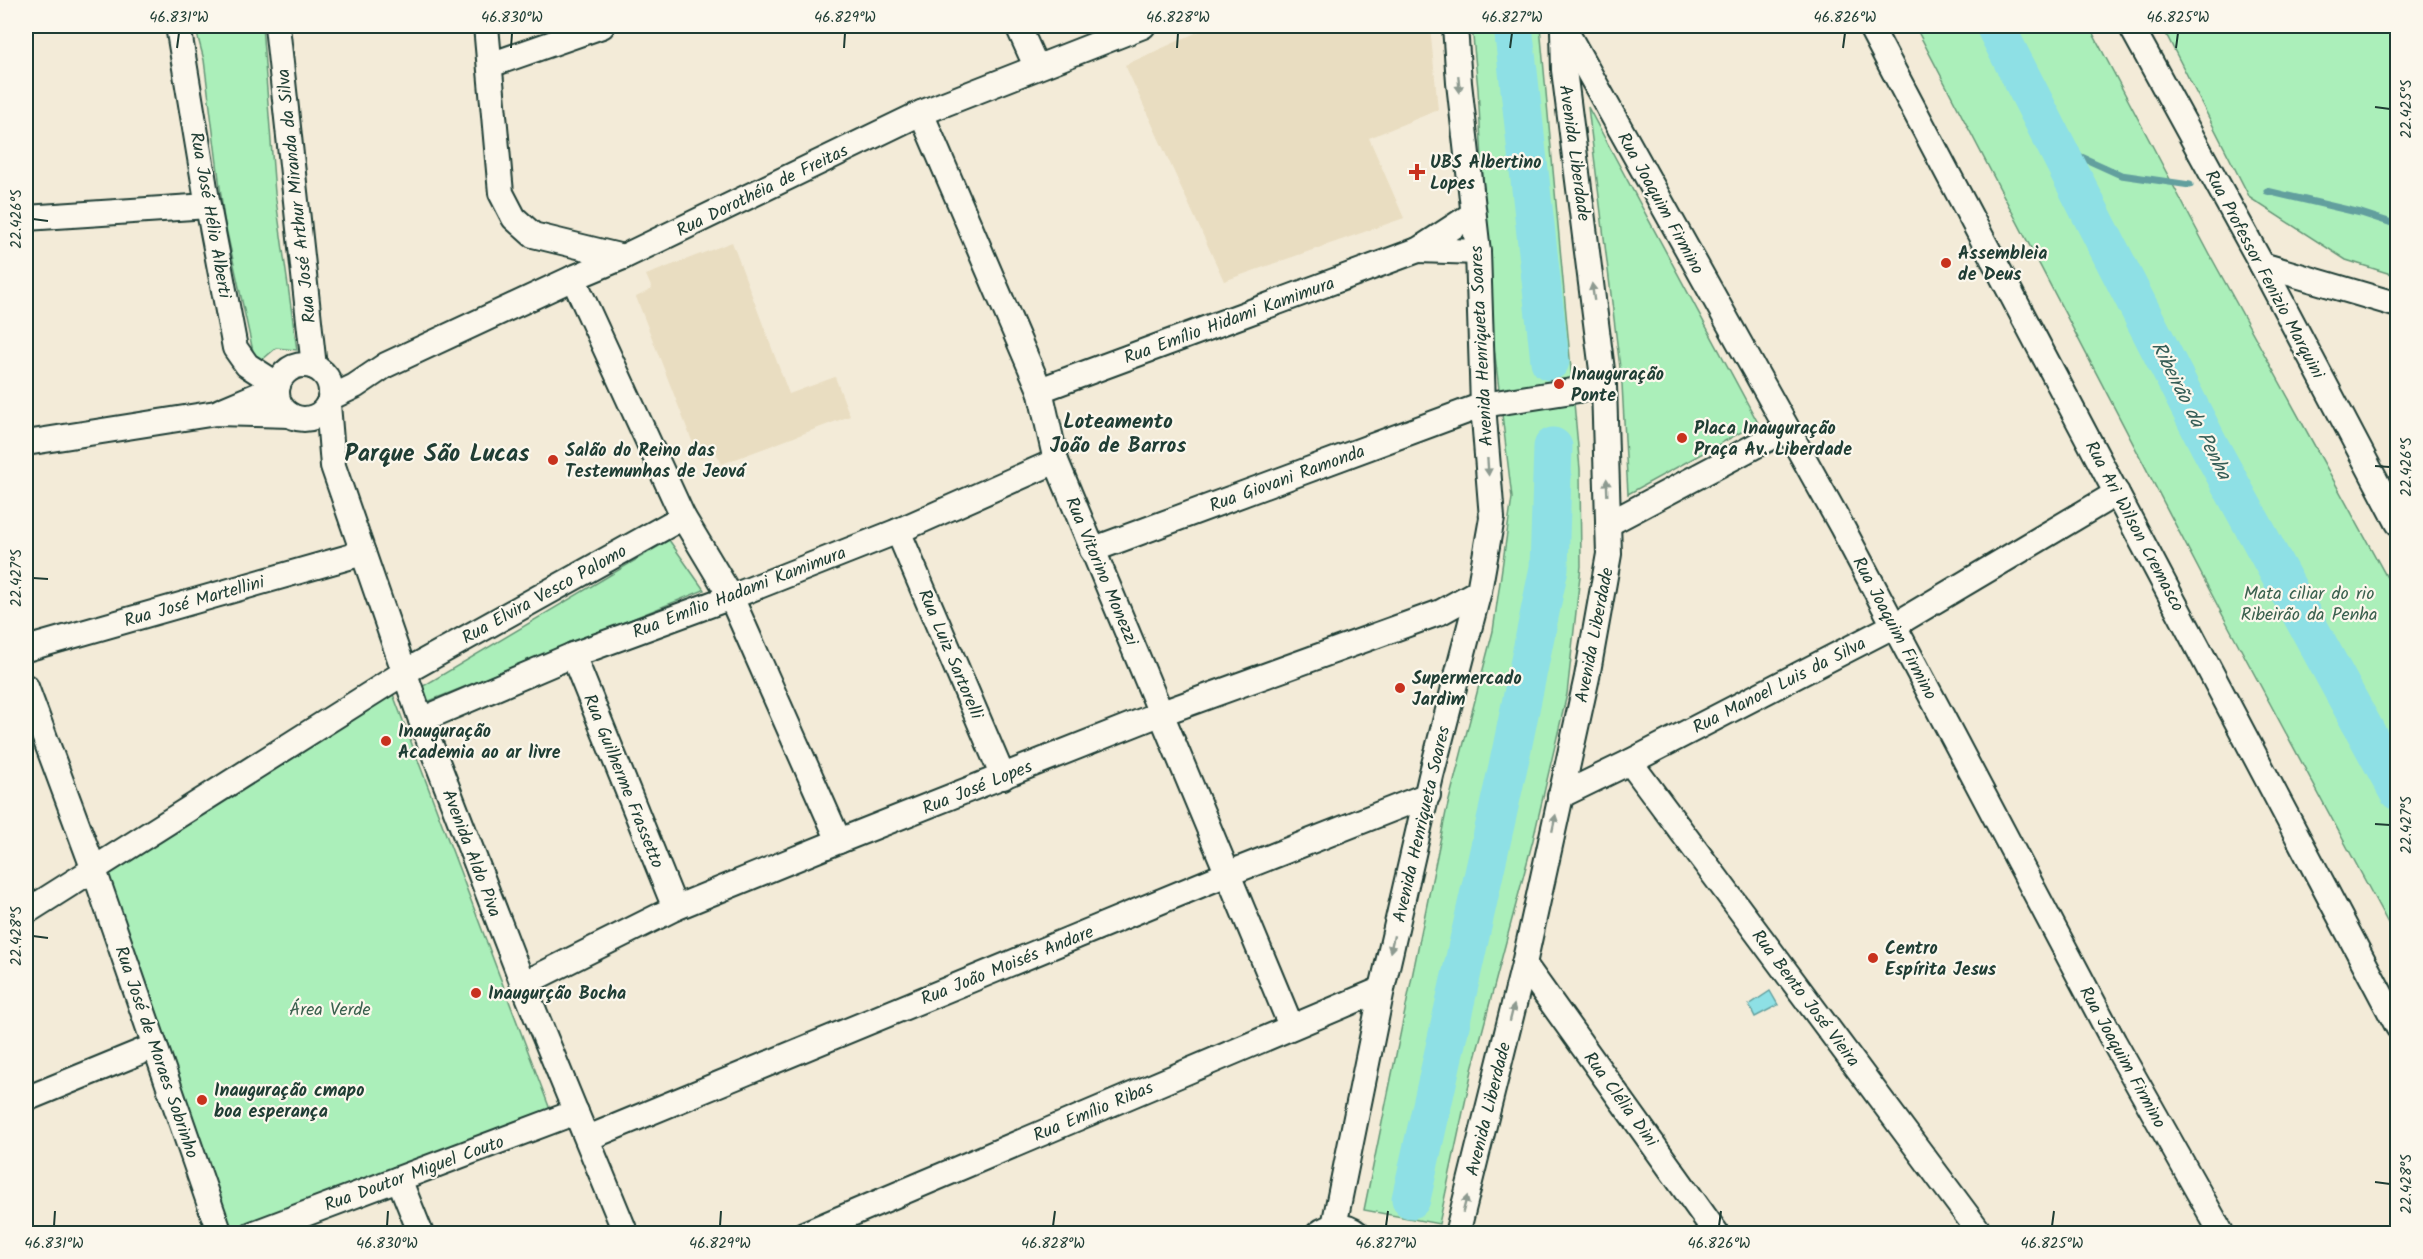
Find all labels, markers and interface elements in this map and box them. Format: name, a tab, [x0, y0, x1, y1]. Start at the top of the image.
text: 46.831°W	[149, 6, 209, 30]
text: 46.830°W	[481, 6, 543, 30]
text: 46.829°W	[814, 6, 876, 30]
text: 46.828°W	[1146, 6, 1210, 30]
text: 46.827°W	[1481, 6, 1543, 30]
text: 46.826°W	[1813, 6, 1877, 30]
text: 46.825°W	[2147, 6, 2210, 30]
street label: Rua José Arthur Miranda da Silva	[270, 67, 325, 324]
one-way arrow	[1454, 74, 1464, 93]
text: 22.425°S	[2395, 79, 2419, 139]
street label: Avenida Liberdade	[1550, 83, 1597, 223]
street label: Rua Joaquim Firmino	[1608, 127, 1711, 280]
street label: Rua José Hélio Alberti	[181, 130, 239, 301]
street label: Rua Dorothéia de Freitas	[672, 137, 854, 246]
place label: UBS Albertino Lopes	[1430, 149, 1541, 199]
marker: UBS Albertino Lopes	[1408, 163, 1426, 181]
street label: Rua Professor Fenizio Marquini	[2196, 165, 2332, 385]
text: 22.426°S	[5, 189, 29, 249]
place label: Assembleia de Deus	[1958, 240, 2047, 290]
street label: Avenida Henriqueta Soares	[1463, 244, 1502, 447]
marker: Assembleia de Deus	[1939, 256, 1953, 270]
street label: Rua Emílio Hidami Kamimura	[1120, 270, 1339, 373]
one-way arrow	[1588, 283, 1598, 302]
water label: Ribeirão da Penha	[2141, 336, 2240, 487]
place label: Inauguração Ponte	[1571, 361, 1664, 411]
marker: Inauguração Ponte	[1552, 377, 1566, 391]
district label: Loteamento João de Barros	[1050, 406, 1186, 463]
place label: Placa Inauguração Praça Av. Liberdade	[1694, 415, 1852, 465]
marker: Placa Inauguração Praça Av. Liberdade	[1675, 431, 1689, 445]
district label: Parque São Lucas	[345, 435, 530, 474]
street label: Rua Ari Wilson Cremasco	[2076, 436, 2191, 617]
place label: Salão do Reino das Testemunhas de Jeová	[565, 437, 748, 487]
text: 22.426°S	[2395, 437, 2419, 497]
street label: Rua Giovani Ramonda	[1206, 438, 1369, 521]
marker: Salão do Reino das Testemunhas de Jeová	[546, 453, 560, 467]
one-way arrow	[1483, 457, 1492, 476]
one-way arrow	[1603, 477, 1612, 496]
street label: Rua Vitorino Monezzi	[1056, 493, 1145, 651]
street label: Rua Elvira Vesco Palomo	[457, 538, 633, 653]
street label: Rua Emílio Hadami Kamimura	[628, 539, 851, 648]
text: 22.427°S	[5, 549, 29, 607]
street label: Rua Joaquim Firmino	[1844, 552, 1944, 706]
street label: Avenida Liberdade	[1568, 565, 1623, 705]
street label: Rua José Martellini	[121, 568, 269, 636]
park label: Mata ciliar do rio Ribeirão da Penha	[2241, 580, 2377, 630]
street label: Rua Luiz Sartorelli	[909, 585, 990, 725]
street label: Rua Manoel Luis da Silva	[1688, 630, 1872, 743]
place label: Supermercado Jardim	[1412, 665, 1522, 715]
marker: Supermercado Jardim	[1393, 681, 1407, 695]
street label: Rua Guilherme Frassetto	[574, 690, 671, 873]
place label: Inauguração Academia ao ar livre	[398, 718, 561, 768]
street label: Avenida Henriqueta Soares	[1386, 723, 1459, 926]
marker: Inauguração Academia ao ar livre	[379, 734, 393, 748]
street label: Rua José Lopes	[918, 753, 1037, 824]
street label: Avenida Aldo Piva	[433, 785, 508, 922]
text: 22.427°S	[2395, 796, 2419, 854]
one-way arrow	[1550, 814, 1560, 832]
text: 22.428°S	[5, 906, 29, 966]
street label: Rua João Moisés Andare	[917, 918, 1098, 1014]
street label: Rua Bento José Vieira	[1743, 924, 1866, 1074]
one-way arrow	[1387, 935, 1397, 953]
place label: Centro Espírita Jesus	[1885, 935, 1997, 985]
street label: Rua José de Moraes Sobrinho	[106, 942, 206, 1163]
marker: Centro Espírita Jesus	[1866, 951, 1880, 965]
place label: Inaugurção Bocha	[488, 980, 626, 1009]
street label: Rua Joaquim Firmino	[2070, 981, 2173, 1134]
marker: Inaugurção Bocha	[469, 986, 483, 1000]
park label: Área Verde	[289, 996, 371, 1025]
one-way arrow	[1507, 1004, 1517, 1022]
street label: Avenida Liberdade	[1459, 1039, 1520, 1179]
street label: Rua Clélia Dini	[1575, 1046, 1665, 1154]
street label: Rua Emílio Ribas	[1029, 1074, 1159, 1151]
place label: Inauguração cmapo boa esperança	[214, 1077, 365, 1127]
marker: Inauguração cmapo boa esperança	[195, 1093, 209, 1107]
street label: Rua Doutor Miguel Couto	[320, 1128, 509, 1220]
text: 22.428°S	[2395, 1154, 2419, 1214]
one-way arrow	[1461, 1195, 1470, 1213]
text: 46.831°W	[24, 1232, 84, 1256]
text: 46.830°W	[356, 1232, 418, 1256]
text: 46.829°W	[689, 1232, 751, 1256]
text: 46.828°W	[1021, 1232, 1085, 1256]
text: 46.827°W	[1355, 1232, 1417, 1256]
text: 46.826°W	[1687, 1232, 1751, 1256]
text: 46.825°W	[2021, 1232, 2084, 1256]

